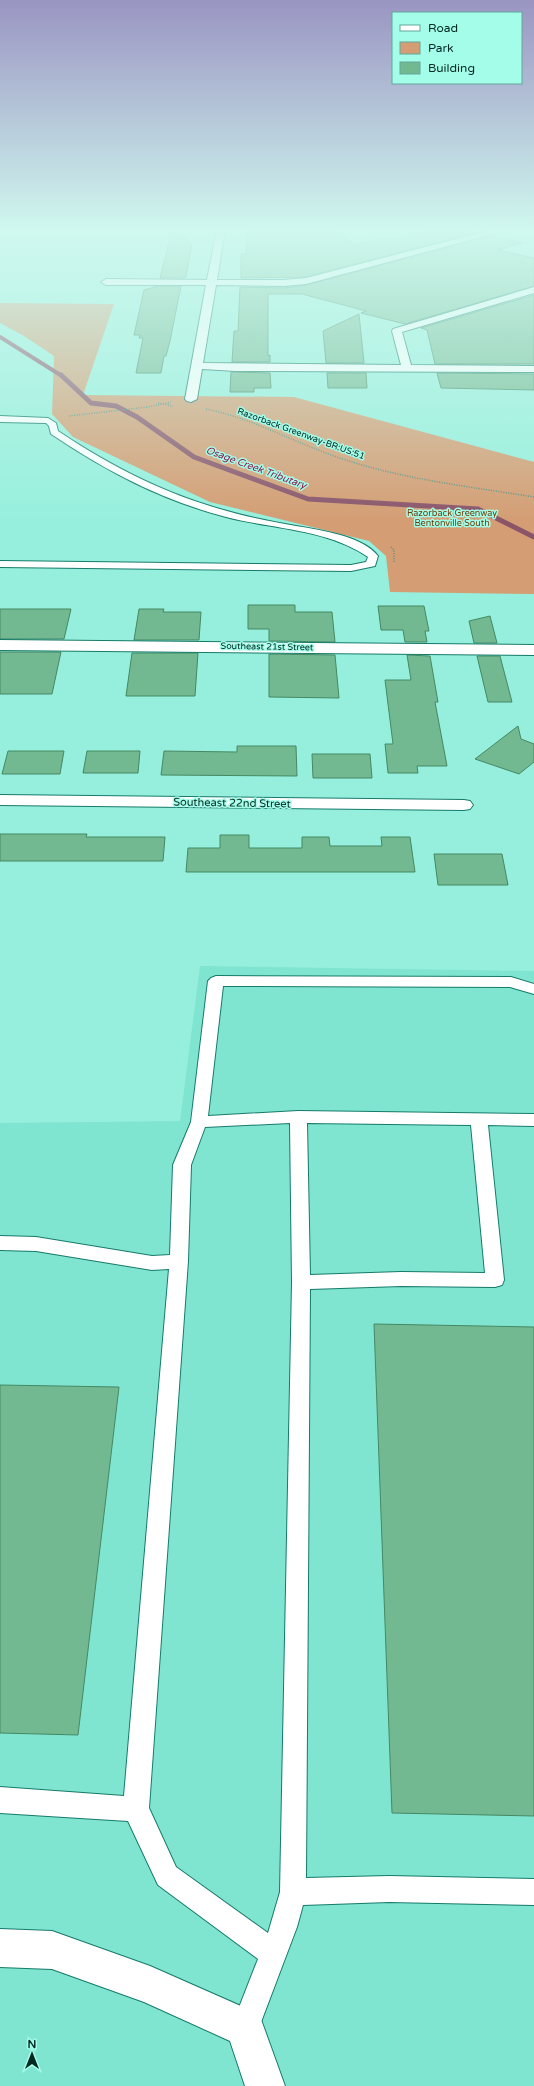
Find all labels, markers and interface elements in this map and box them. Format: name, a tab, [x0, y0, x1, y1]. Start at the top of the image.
legend	[392, 12, 522, 84]
text: Road	[428, 21, 458, 35]
text: Park	[428, 41, 454, 55]
text: Building	[428, 61, 475, 75]
street label: Razorback Greenway-BR:US:51	[236, 406, 366, 462]
water label: Osage Creek Tributary	[204, 444, 309, 492]
park label: Razorback Greenway Bentonville South	[407, 508, 497, 529]
street label: Southeast 21st Street	[221, 641, 314, 653]
street label: Southeast 22nd Street	[173, 795, 291, 811]
north arrow	[12, 2034, 52, 2074]
text: N	[28, 2038, 36, 2051]

